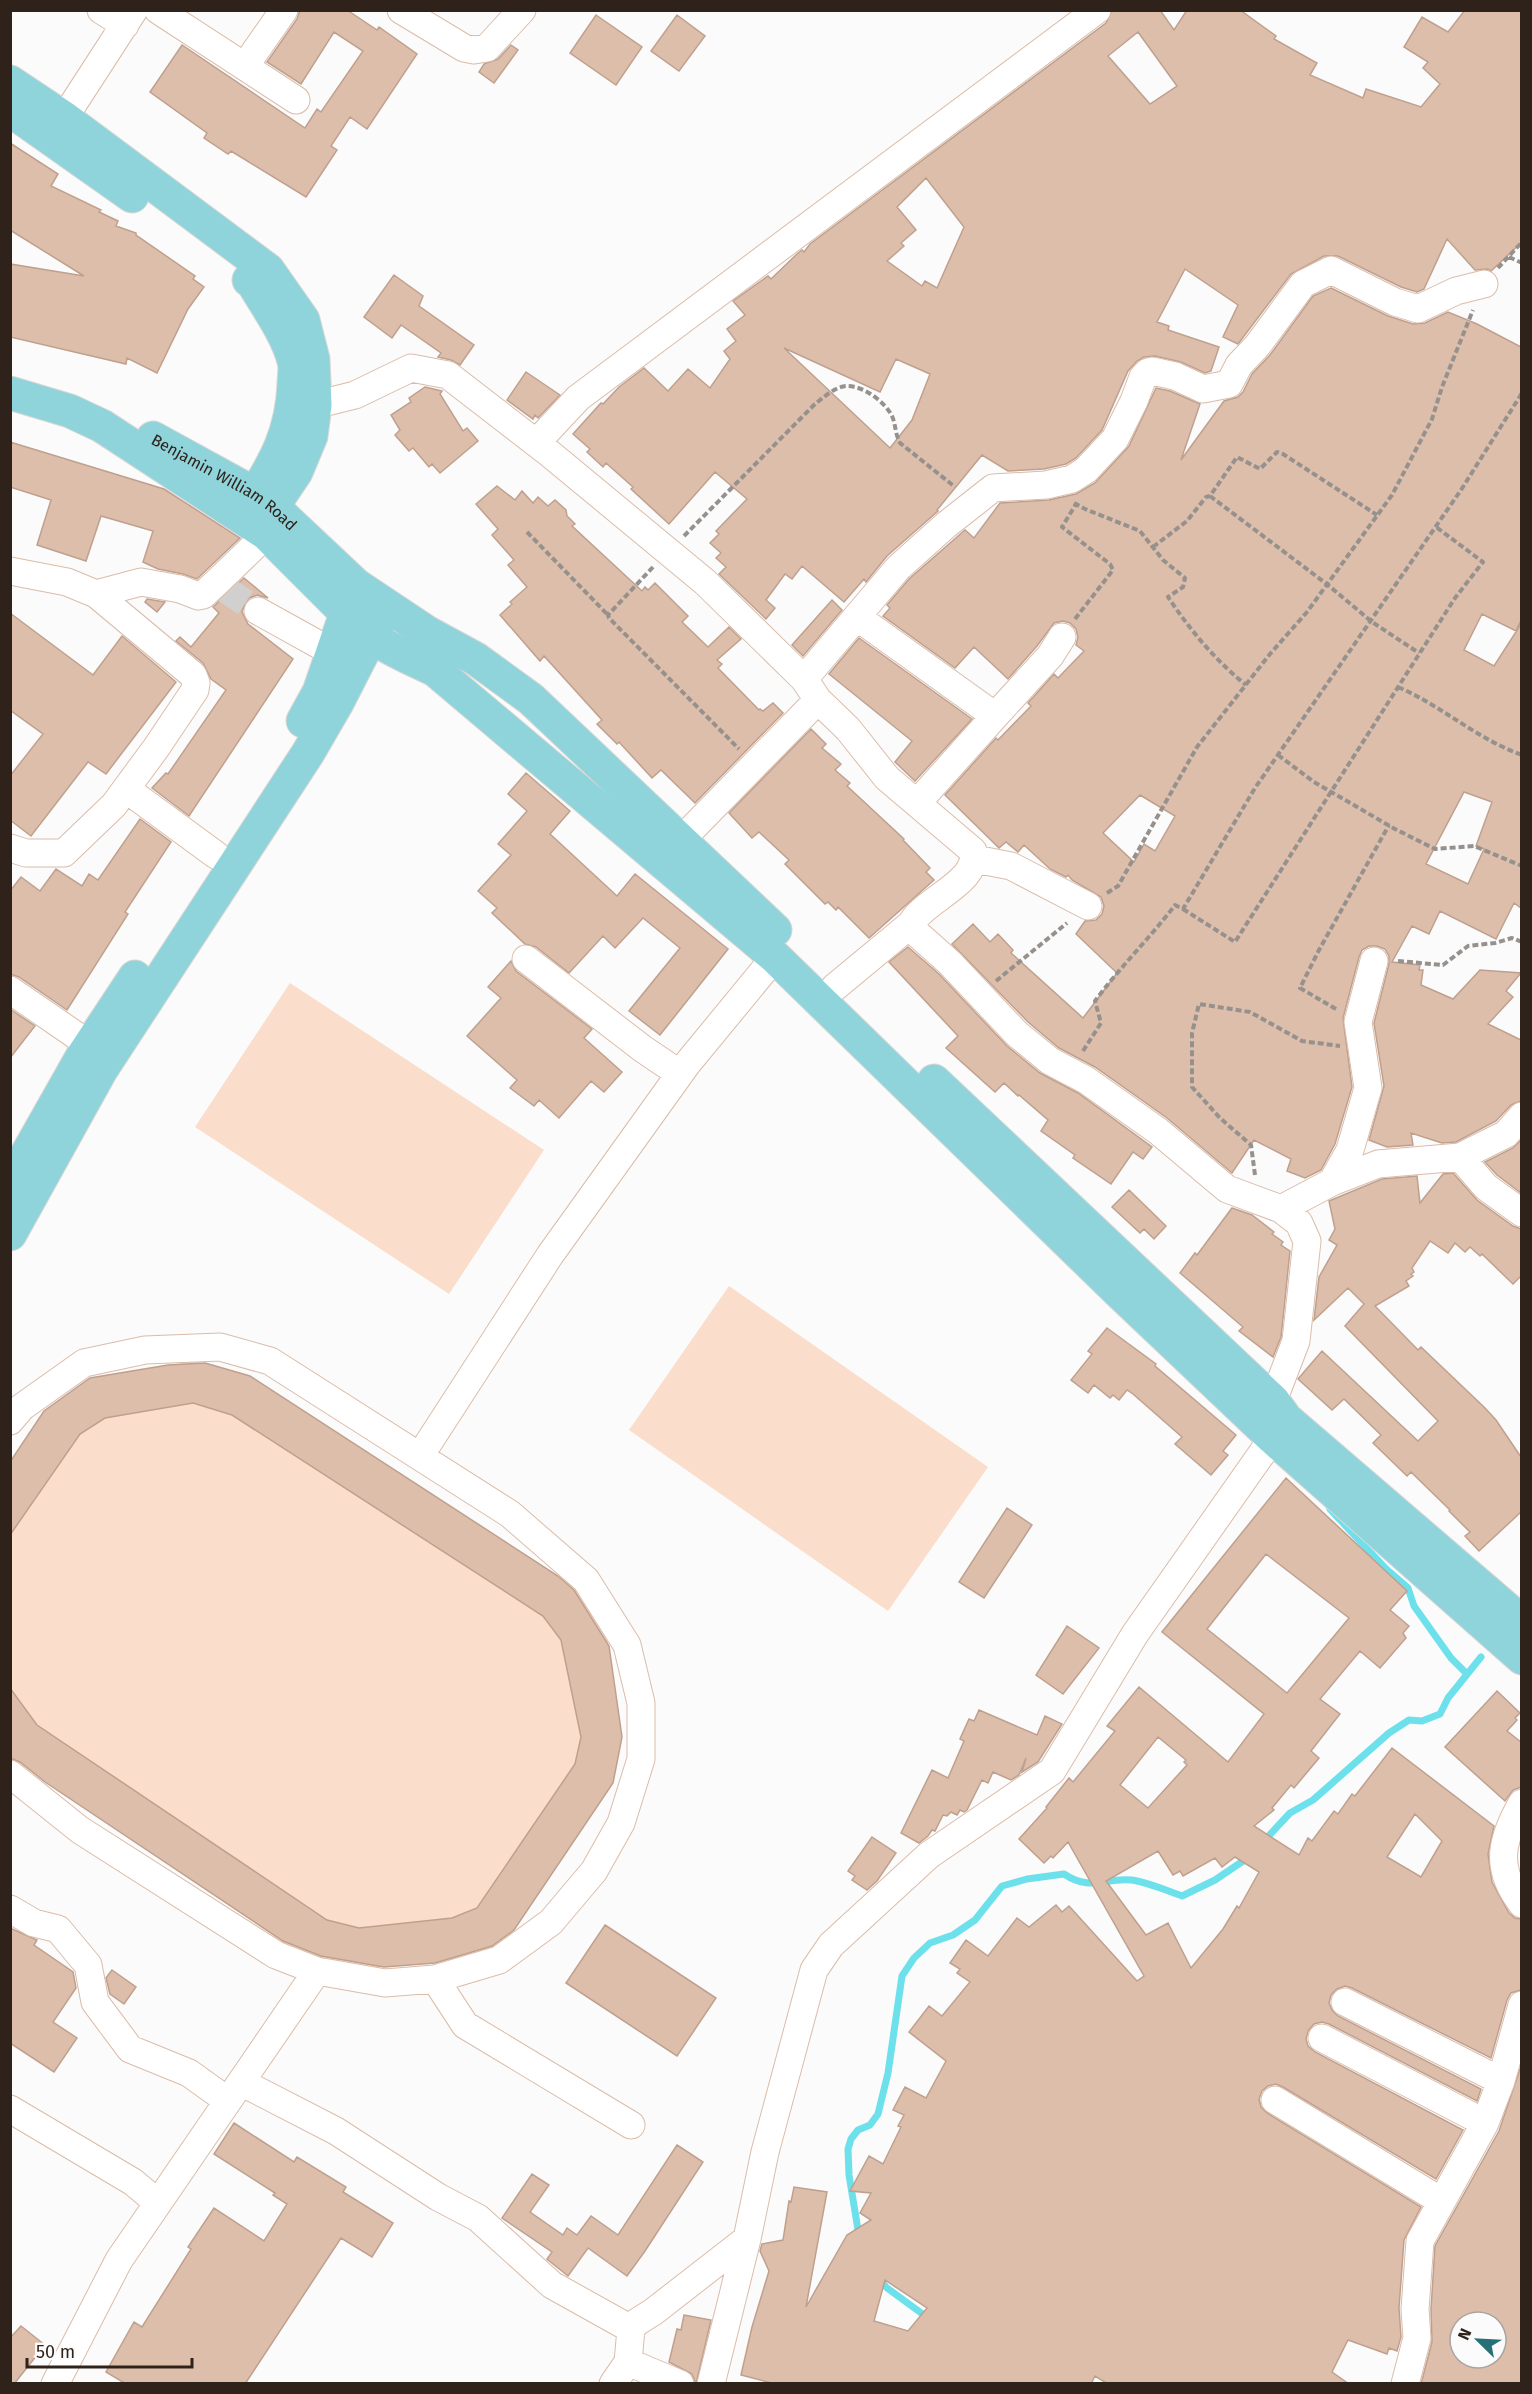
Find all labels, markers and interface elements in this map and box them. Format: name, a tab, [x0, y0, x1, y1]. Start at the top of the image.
street label: Benjamin William Road	[148, 430, 301, 534]
north arrow	[1448, 2310, 1508, 2370]
text: N	[1454, 2325, 1476, 2343]
scale bar	[27, 2331, 192, 2369]
text: 50 m	[36, 2341, 75, 2363]

